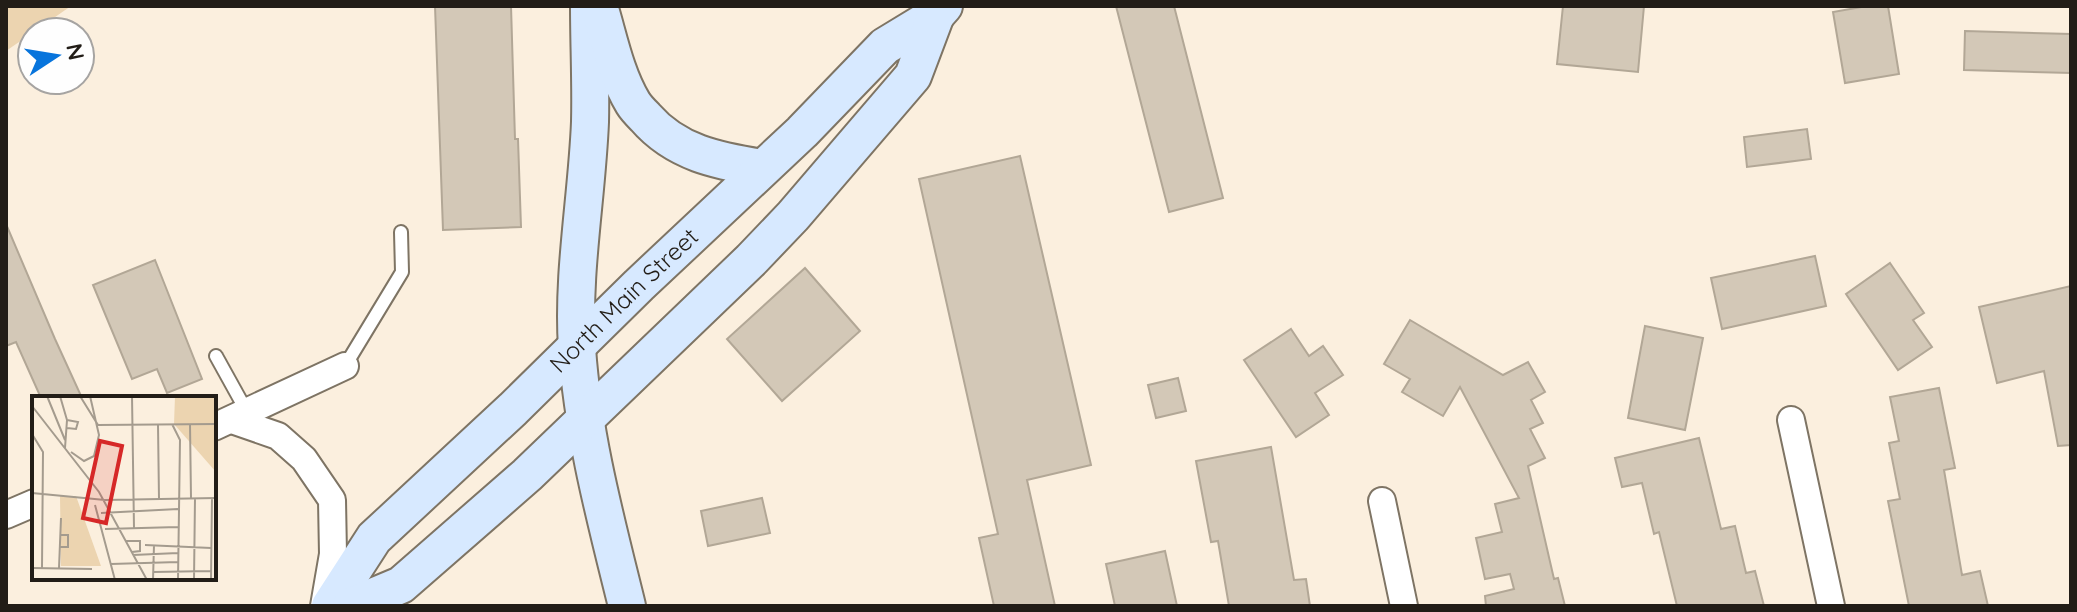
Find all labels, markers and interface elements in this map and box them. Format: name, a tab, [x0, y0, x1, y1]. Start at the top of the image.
north arrow	[16, 16, 96, 96]
text: N	[60, 41, 91, 63]
street label: North Main Street	[543, 221, 704, 378]
inset map	[32, 396, 216, 580]

